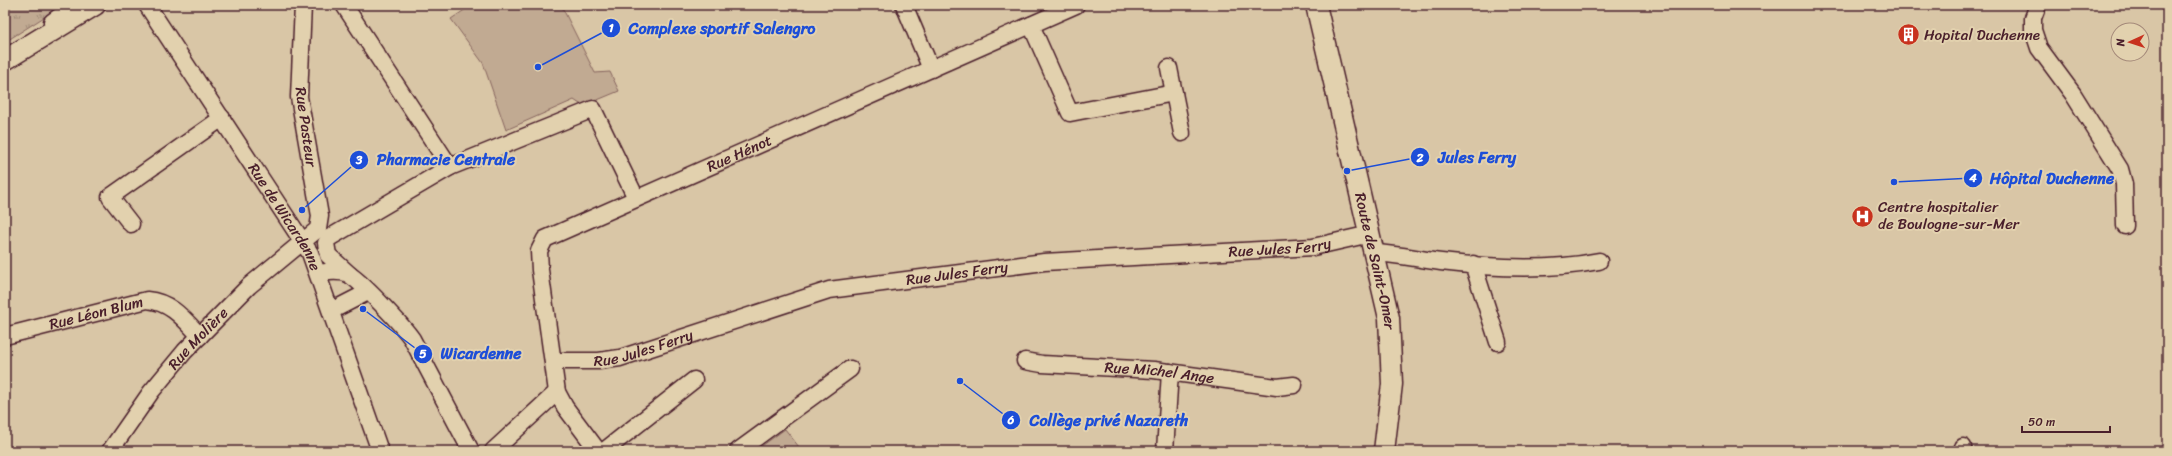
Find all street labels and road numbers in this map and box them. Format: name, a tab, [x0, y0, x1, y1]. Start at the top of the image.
street label: Rue Pasteur	[288, 85, 325, 169]
street label: Rue Hénot	[702, 127, 777, 179]
street label: Rue de Wicardenne	[241, 158, 328, 275]
street label: Route de Saint-Omer	[1347, 190, 1403, 331]
street label: Rue Jules Ferry	[1228, 230, 1334, 265]
street label: Rue Jules Ferry	[904, 254, 1010, 293]
street label: Rue Léon Blum	[46, 288, 146, 337]
street label: Rue Molière	[161, 301, 235, 376]
street label: Rue Jules Ferry	[594, 322, 697, 374]
street label: Rue Michel Ange	[1104, 354, 1216, 391]

